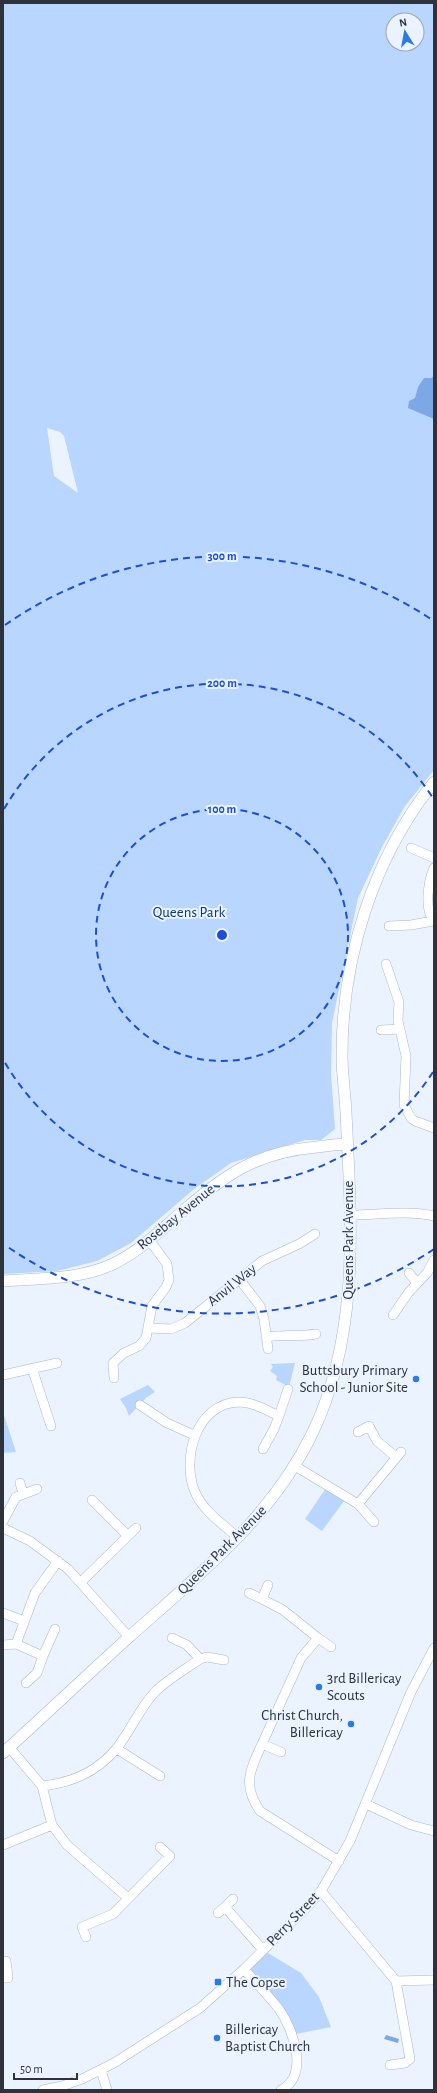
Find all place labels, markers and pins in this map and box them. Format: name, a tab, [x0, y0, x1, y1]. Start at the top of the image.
centre of rings	[215, 928, 229, 942]
place label: Buttsbury Primary School - Junior Site	[300, 1363, 409, 1395]
marker: Buttsbury Primary School - Junior Site	[411, 1374, 421, 1384]
place label: 3rd Billericay Scouts	[327, 1671, 402, 1703]
marker: 3rd Billericay Scouts	[314, 1682, 324, 1692]
place label: Christ Church, Billericay	[261, 1708, 344, 1740]
marker: Christ Church, Billericay	[346, 1719, 356, 1729]
place label: The Copse	[226, 1975, 285, 1990]
marker: The Copse	[213, 1977, 223, 1987]
place label: Billericay Baptist Church	[225, 2022, 310, 2054]
marker: Billericay Baptist Church	[212, 2033, 222, 2043]

